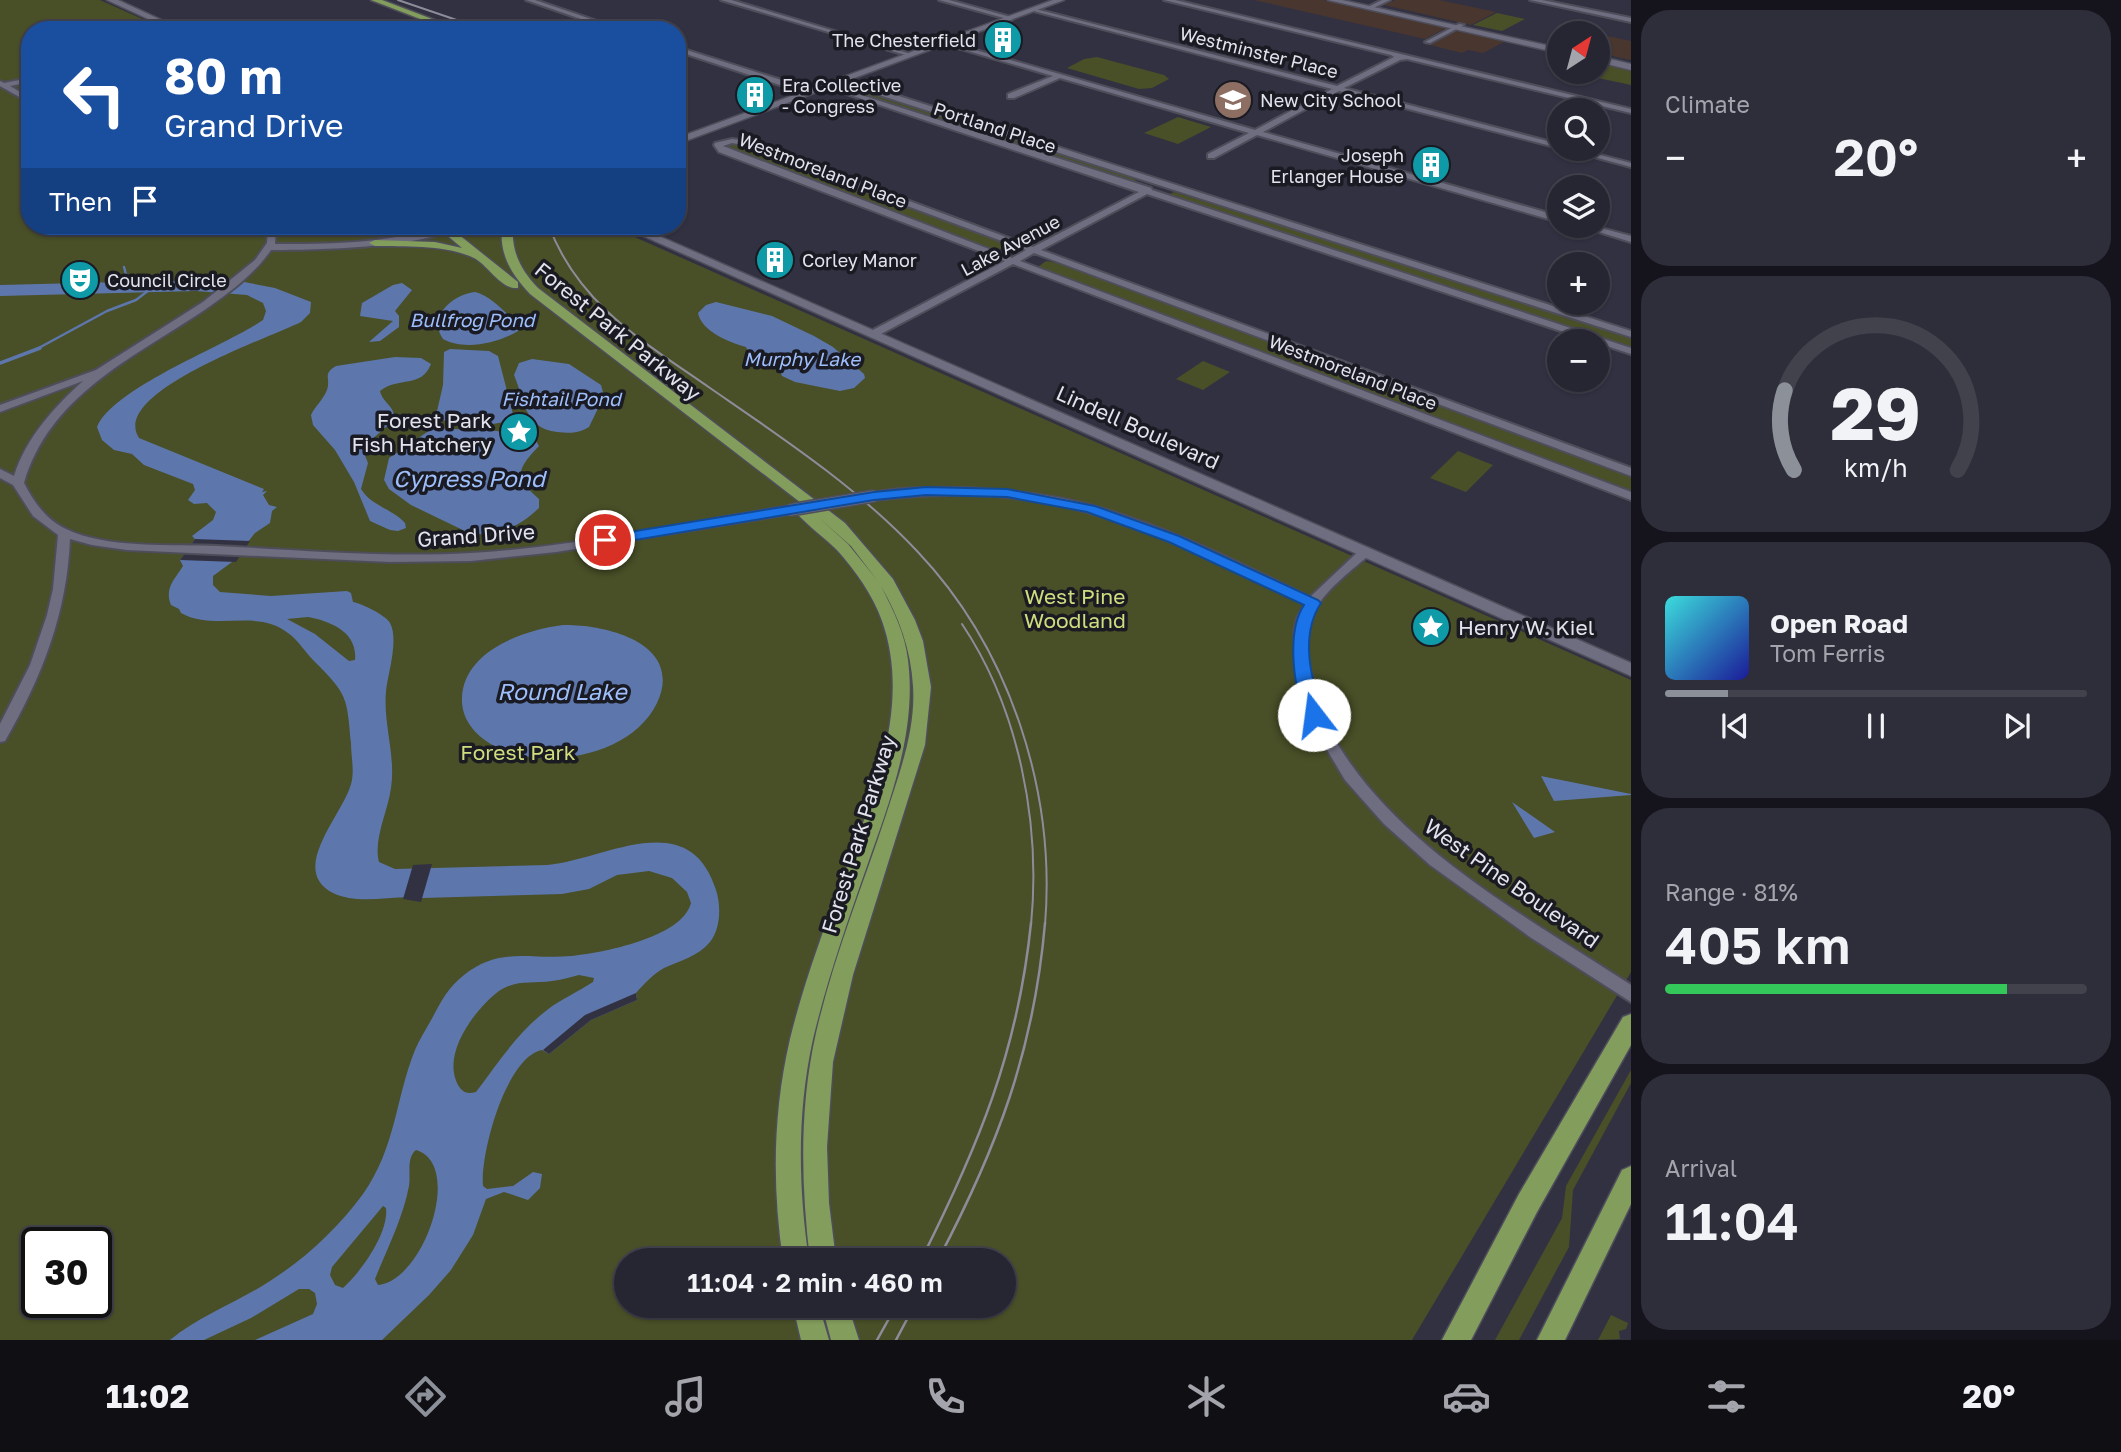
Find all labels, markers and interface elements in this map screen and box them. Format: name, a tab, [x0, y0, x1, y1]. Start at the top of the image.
building icon: The Chesterfield	[982, 19, 1024, 61]
north arrow	[1547, 21, 1610, 84]
map controls	[1547, 21, 1610, 392]
street label: Westminster Place	[1178, 22, 1340, 82]
place label: The Chesterfield	[832, 29, 976, 51]
text: 80 m	[164, 46, 282, 105]
icon: left	[49, 49, 140, 140]
building icon: Era Collective - Congress	[734, 74, 776, 116]
place label: Era Collective - Congress	[782, 74, 901, 117]
school or university icon: New City School	[1212, 79, 1254, 121]
place label: New City School	[1260, 89, 1402, 111]
text: Climate	[1665, 90, 1750, 118]
street label: Portland Place	[931, 97, 1059, 157]
button: search	[1547, 98, 1610, 161]
text: Grand Drive	[164, 106, 343, 144]
text: 20°	[1834, 125, 1918, 187]
street label: Westmoreland Place	[736, 128, 910, 212]
text: −	[1665, 135, 1686, 180]
text: +	[2066, 135, 2087, 180]
place label: Joseph Erlanger House	[1271, 144, 1404, 187]
building icon: Joseph Erlanger House	[1410, 144, 1452, 186]
button: layers	[1547, 175, 1610, 238]
icon: arrive	[126, 182, 164, 220]
text: Then	[49, 186, 112, 217]
street label: Lake Avenue	[957, 210, 1063, 280]
building icon: Corley Manor	[754, 239, 796, 281]
place label: Corley Manor	[802, 249, 917, 271]
button: +	[1547, 252, 1610, 315]
street label: Forest Park Parkway	[530, 256, 706, 406]
theatre icon: Council Circle	[59, 259, 101, 301]
place label: Council Circle	[107, 269, 227, 291]
water label: Bullfrog Pond	[409, 308, 537, 331]
button: −	[1547, 329, 1610, 392]
street label: Westmoreland Place	[1266, 330, 1440, 414]
water label: Murphy Lake	[744, 347, 862, 370]
text: 29	[1831, 369, 1921, 456]
street label: Lindell Boulevard	[1052, 379, 1224, 475]
water label: Fishtail Pond	[501, 387, 623, 410]
place label: Forest Park Fish Hatchery	[351, 407, 492, 457]
place icon: Forest Park Fish Hatchery	[498, 411, 540, 453]
text: km/h	[1844, 452, 1908, 483]
water label: Cypress Pond	[393, 464, 548, 492]
pin	[575, 510, 635, 570]
street label: Grand Drive	[416, 518, 536, 552]
icon: arrive	[586, 521, 624, 559]
park label: West Pine Woodland	[1024, 583, 1126, 633]
place icon: Henry W. Kiel	[1410, 606, 1452, 648]
text: Open Road	[1770, 608, 1908, 639]
place label: Henry W. Kiel	[1458, 614, 1594, 640]
text: Tom Ferris	[1770, 639, 1885, 667]
water label: Round Lake	[497, 677, 628, 705]
position arrow	[1277, 678, 1351, 752]
icon: previous	[1716, 707, 1754, 745]
icon: pause	[1857, 707, 1895, 745]
icon: next	[1998, 707, 2036, 745]
street label: Forest Park Parkway	[815, 731, 901, 936]
park label: Forest Park	[460, 739, 576, 765]
street label: West Pine Boulevard	[1420, 813, 1604, 953]
text: Range · 81%	[1665, 878, 1798, 906]
text: 405 km	[1665, 913, 1850, 975]
text: Arrival	[1665, 1154, 1737, 1182]
text: 11:04	[1665, 1189, 1799, 1251]
speed limit sign: 30	[21, 1227, 112, 1318]
text: 11:04 · 2 min · 460 m	[687, 1267, 943, 1298]
icon: directions	[401, 1372, 450, 1421]
icon: music	[661, 1372, 710, 1421]
icon: phone	[921, 1372, 970, 1421]
icon: climate	[1182, 1372, 1231, 1421]
icon: car	[1442, 1372, 1491, 1421]
icon: filters	[1702, 1372, 1751, 1421]
text: 11:02	[106, 1377, 189, 1415]
text: 20°	[1962, 1377, 2015, 1415]

